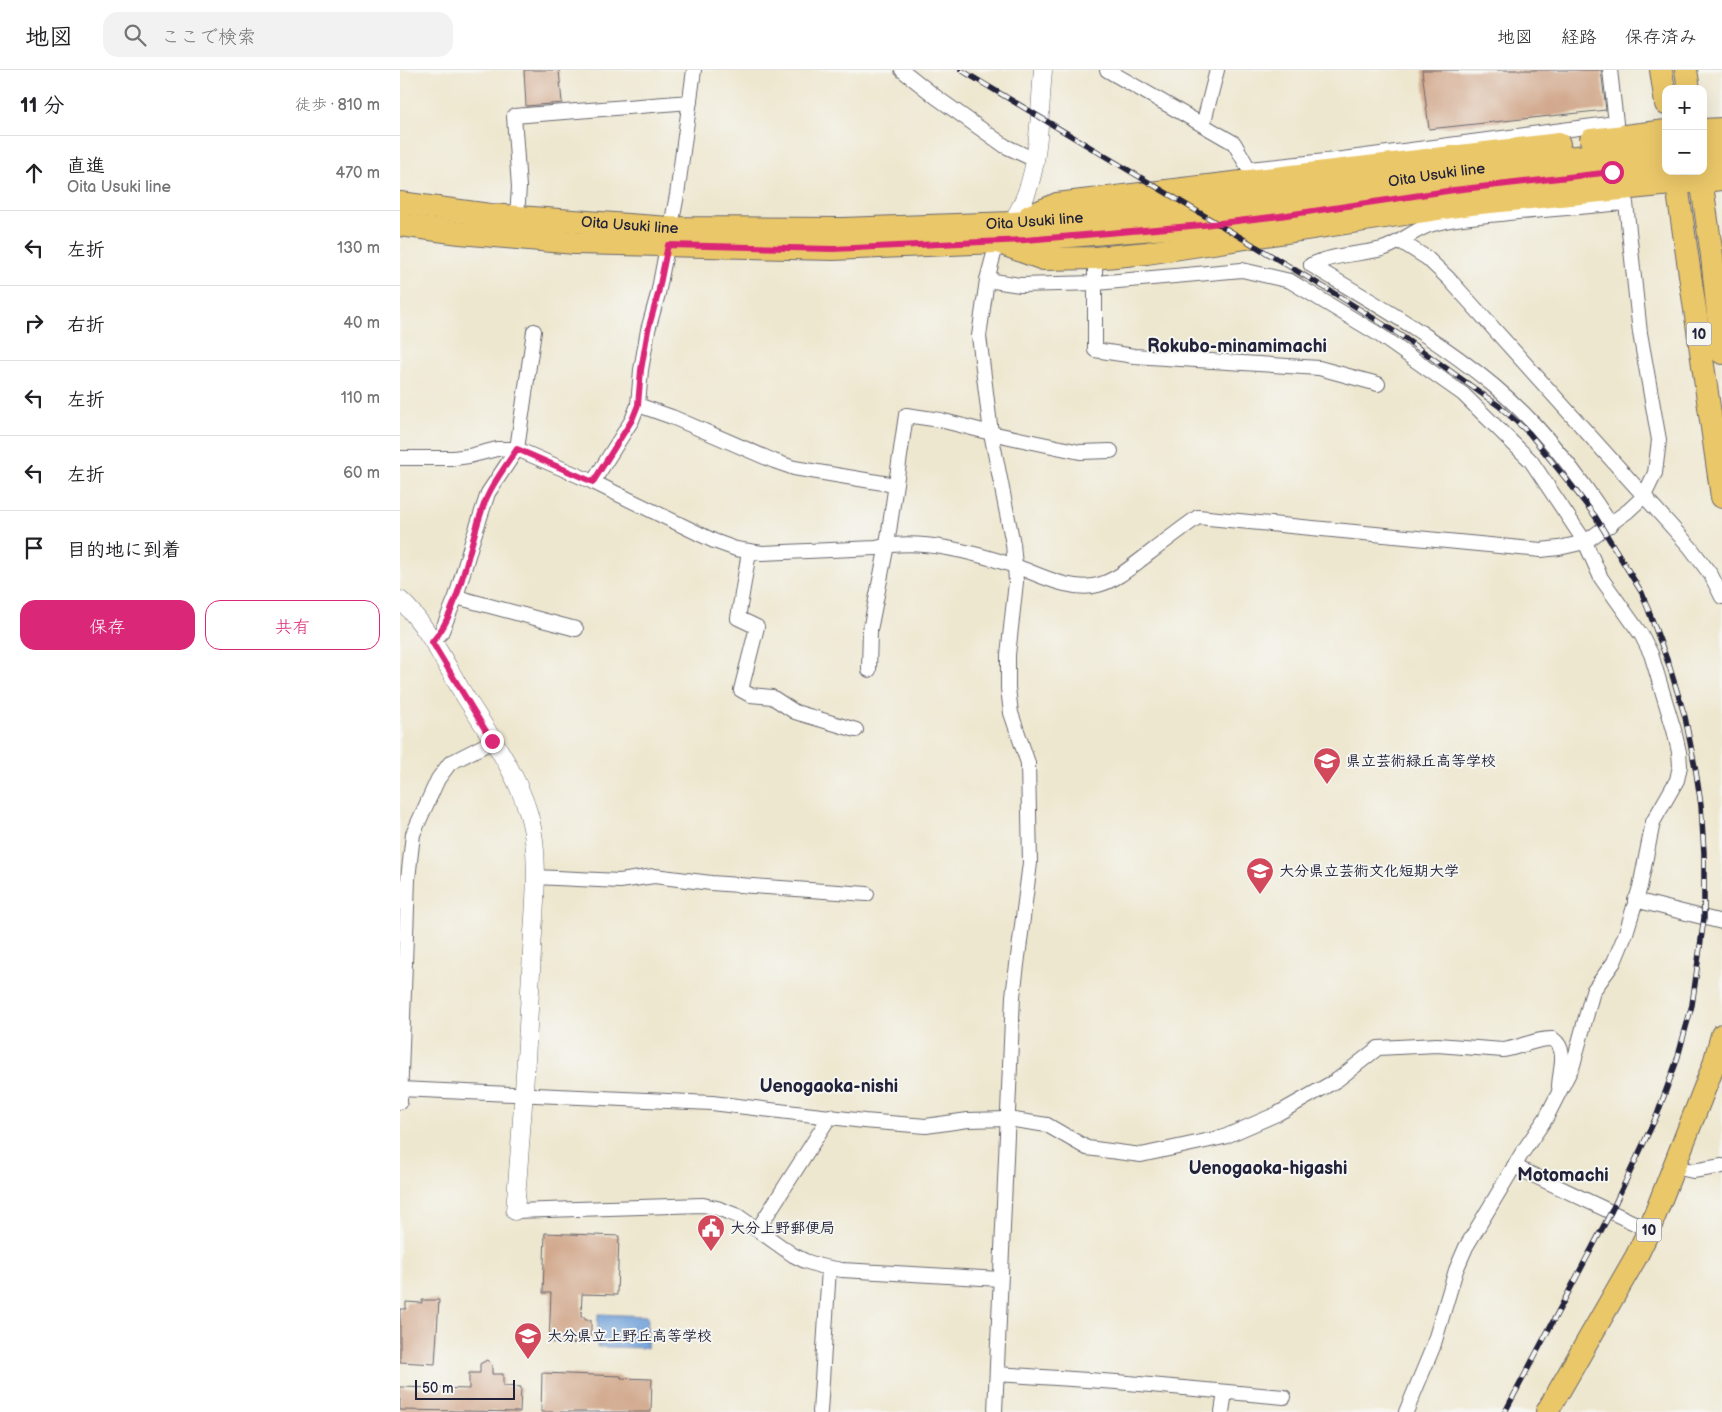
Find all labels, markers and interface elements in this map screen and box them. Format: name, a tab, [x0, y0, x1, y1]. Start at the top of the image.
search box	[103, 12, 453, 57]
icon: search	[121, 21, 149, 49]
text: 地図	[25, 23, 73, 52]
text: ここで検索	[161, 26, 256, 49]
text: 地図	[1497, 27, 1533, 48]
text: 経路	[1561, 27, 1597, 48]
text: 保存済み	[1625, 27, 1697, 48]
map controls	[1662, 85, 1707, 175]
button: +	[1662, 85, 1707, 130]
text: 11 分	[20, 93, 64, 118]
text: 徒歩 · 810 m	[295, 96, 380, 115]
button: −	[1662, 130, 1707, 175]
text: 直進	[67, 155, 105, 178]
icon: ahead	[20, 159, 48, 187]
street label: Oita Usuki line	[1387, 159, 1486, 191]
route start	[1601, 161, 1624, 184]
text: 470 m	[335, 164, 380, 183]
text: Oita Usuki line	[67, 178, 171, 197]
street label: Oita Usuki line	[985, 208, 1084, 233]
street label: Oita Usuki line	[580, 212, 679, 238]
icon: left	[20, 234, 48, 262]
text: 左折	[67, 239, 105, 262]
text: 130 m	[337, 239, 380, 258]
icon: right	[20, 309, 48, 337]
text: 右折	[67, 314, 105, 337]
text: 40 m	[343, 314, 380, 333]
road number: 10	[1686, 322, 1712, 346]
district label: Rokubo-minamimachi	[1147, 336, 1327, 357]
icon: left	[20, 384, 48, 412]
text: 左折	[67, 389, 105, 412]
text: 110 m	[341, 389, 380, 408]
icon: left	[20, 459, 48, 487]
text: 左折	[67, 464, 105, 487]
text: 60 m	[343, 464, 380, 483]
icon: arrive	[20, 534, 48, 562]
text: 目的地に到着	[67, 539, 181, 562]
button: 保存	[20, 600, 195, 650]
button: 共有	[205, 600, 380, 650]
route end	[481, 730, 504, 753]
school or university icon: 県立芸術緑丘高等学校	[1312, 746, 1342, 785]
place label: 県立芸術緑丘高等学校	[1346, 752, 1496, 771]
school or university icon: 大分県立芸術文化短期大学	[1245, 856, 1275, 895]
place label: 大分県立芸術文化短期大学	[1279, 862, 1459, 881]
district label: Uenogaoka-nishi	[760, 1076, 898, 1097]
district label: Uenogaoka-higashi	[1189, 1158, 1347, 1179]
district label: Motomachi	[1517, 1165, 1609, 1186]
public building icon: 大分上野郵便局	[696, 1213, 726, 1252]
road number: 10	[1636, 1218, 1662, 1242]
place label: 大分上野郵便局	[730, 1219, 835, 1238]
school or university icon: 大分県立上野丘高等学校	[513, 1321, 543, 1360]
place label: 大分県立上野丘高等学校	[547, 1327, 712, 1346]
scale bar	[415, 1377, 515, 1400]
text: 50 m	[422, 1380, 454, 1397]

